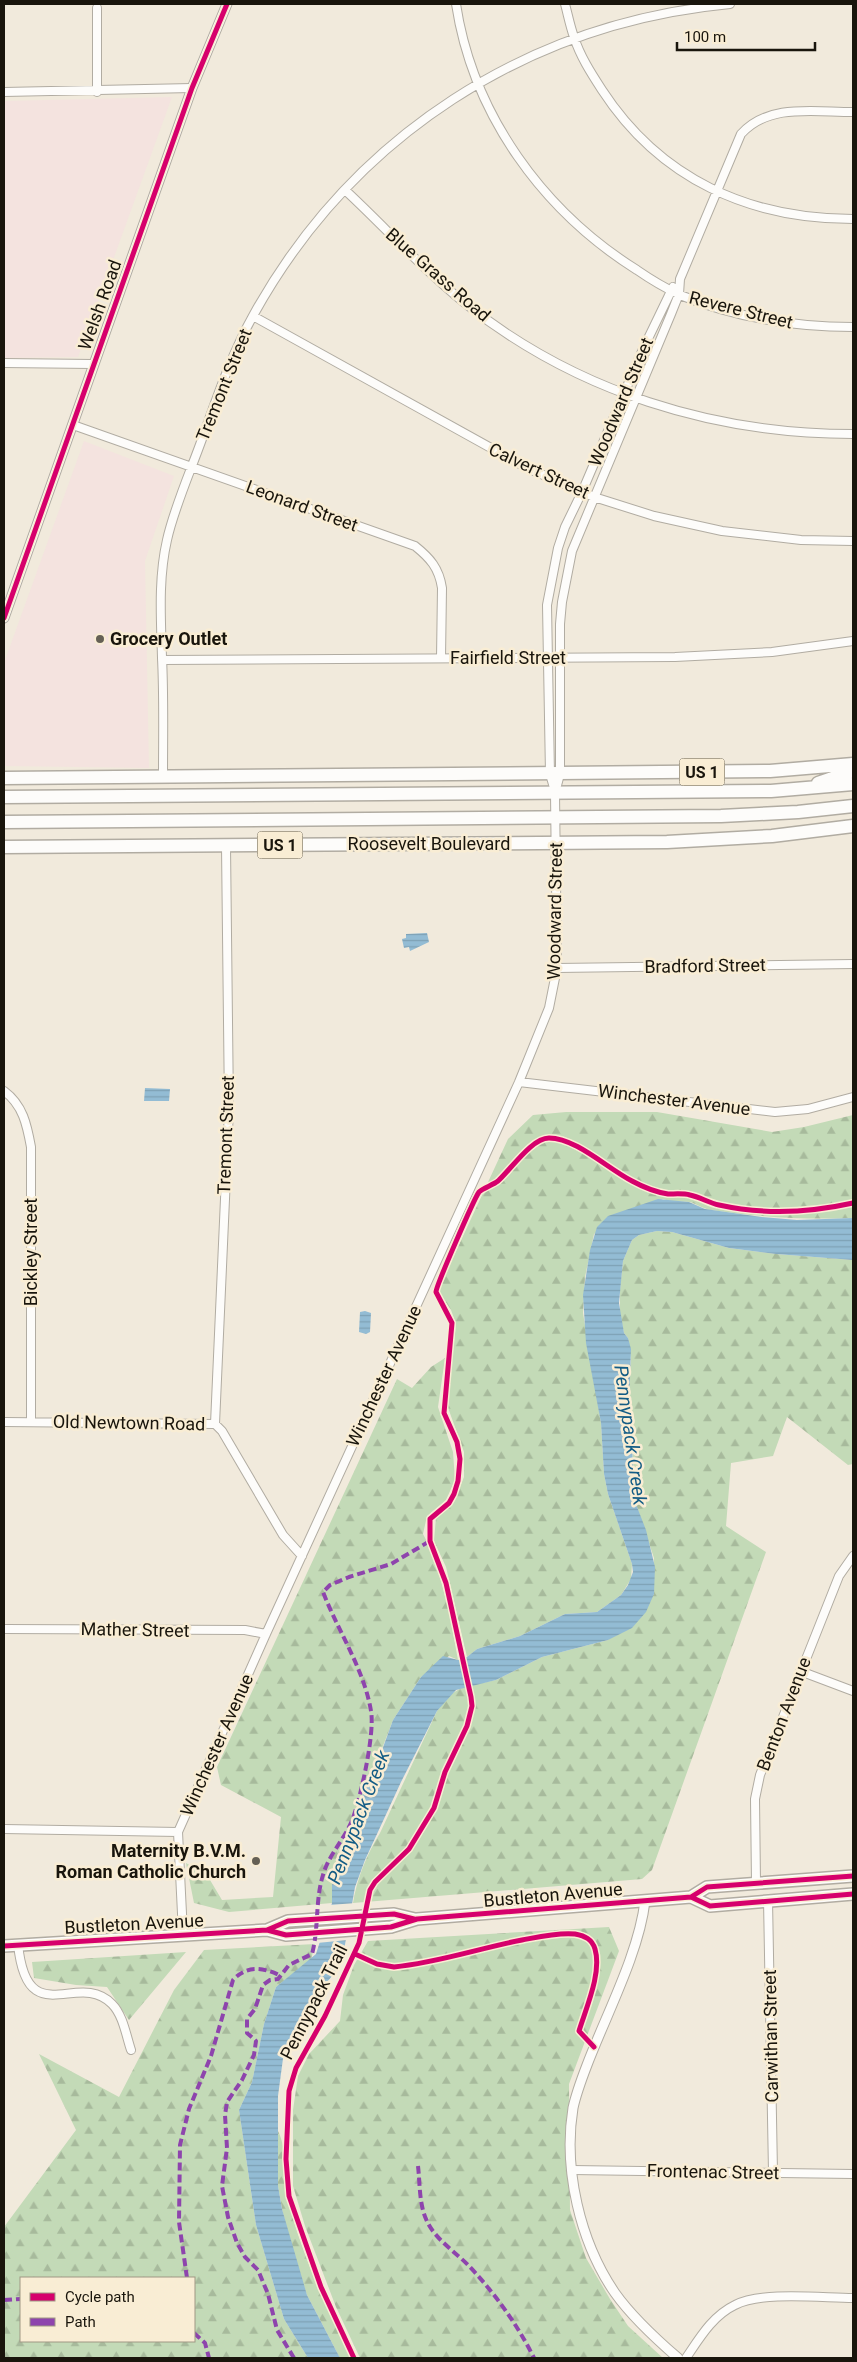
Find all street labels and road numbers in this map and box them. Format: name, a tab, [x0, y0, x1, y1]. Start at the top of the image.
street label: Blue Grass Road	[382, 224, 495, 326]
street label: Welsh Road	[73, 257, 126, 353]
street label: Revere Street	[687, 286, 795, 333]
street label: Tremont Street	[191, 325, 256, 444]
street label: Woodward Street	[584, 334, 657, 469]
street label: Calvert Street	[486, 438, 593, 503]
street label: Leonard Street	[243, 476, 361, 535]
street label: Fairfield Street	[450, 647, 566, 668]
road number: US 1	[680, 759, 724, 786]
road number: US 1	[258, 832, 302, 858]
street label: Roosevelt Boulevard	[348, 833, 510, 854]
street label: Woodward Street	[543, 842, 566, 980]
street label: Bradford Street	[644, 954, 766, 977]
street label: Tremont Street	[213, 1075, 238, 1195]
street label: Winchester Avenue	[597, 1080, 751, 1119]
street label: Bickley Street	[20, 1198, 41, 1306]
street label: Winchester Avenue	[342, 1302, 425, 1450]
street label: Old Newtown Road	[53, 1411, 205, 1434]
street label: Mather Street	[80, 1618, 190, 1641]
street label: Benton Avenue	[752, 1654, 815, 1774]
street label: Winchester Avenue	[176, 1670, 257, 1819]
street label: Bustleton Avenue	[483, 1878, 623, 1911]
street label: Bustleton Avenue	[64, 1909, 204, 1938]
street label: Pennypack Trail	[276, 1941, 352, 2063]
street label: Carwithan Street	[759, 1969, 782, 2103]
street label: Frontenac Street	[647, 2160, 779, 2183]

